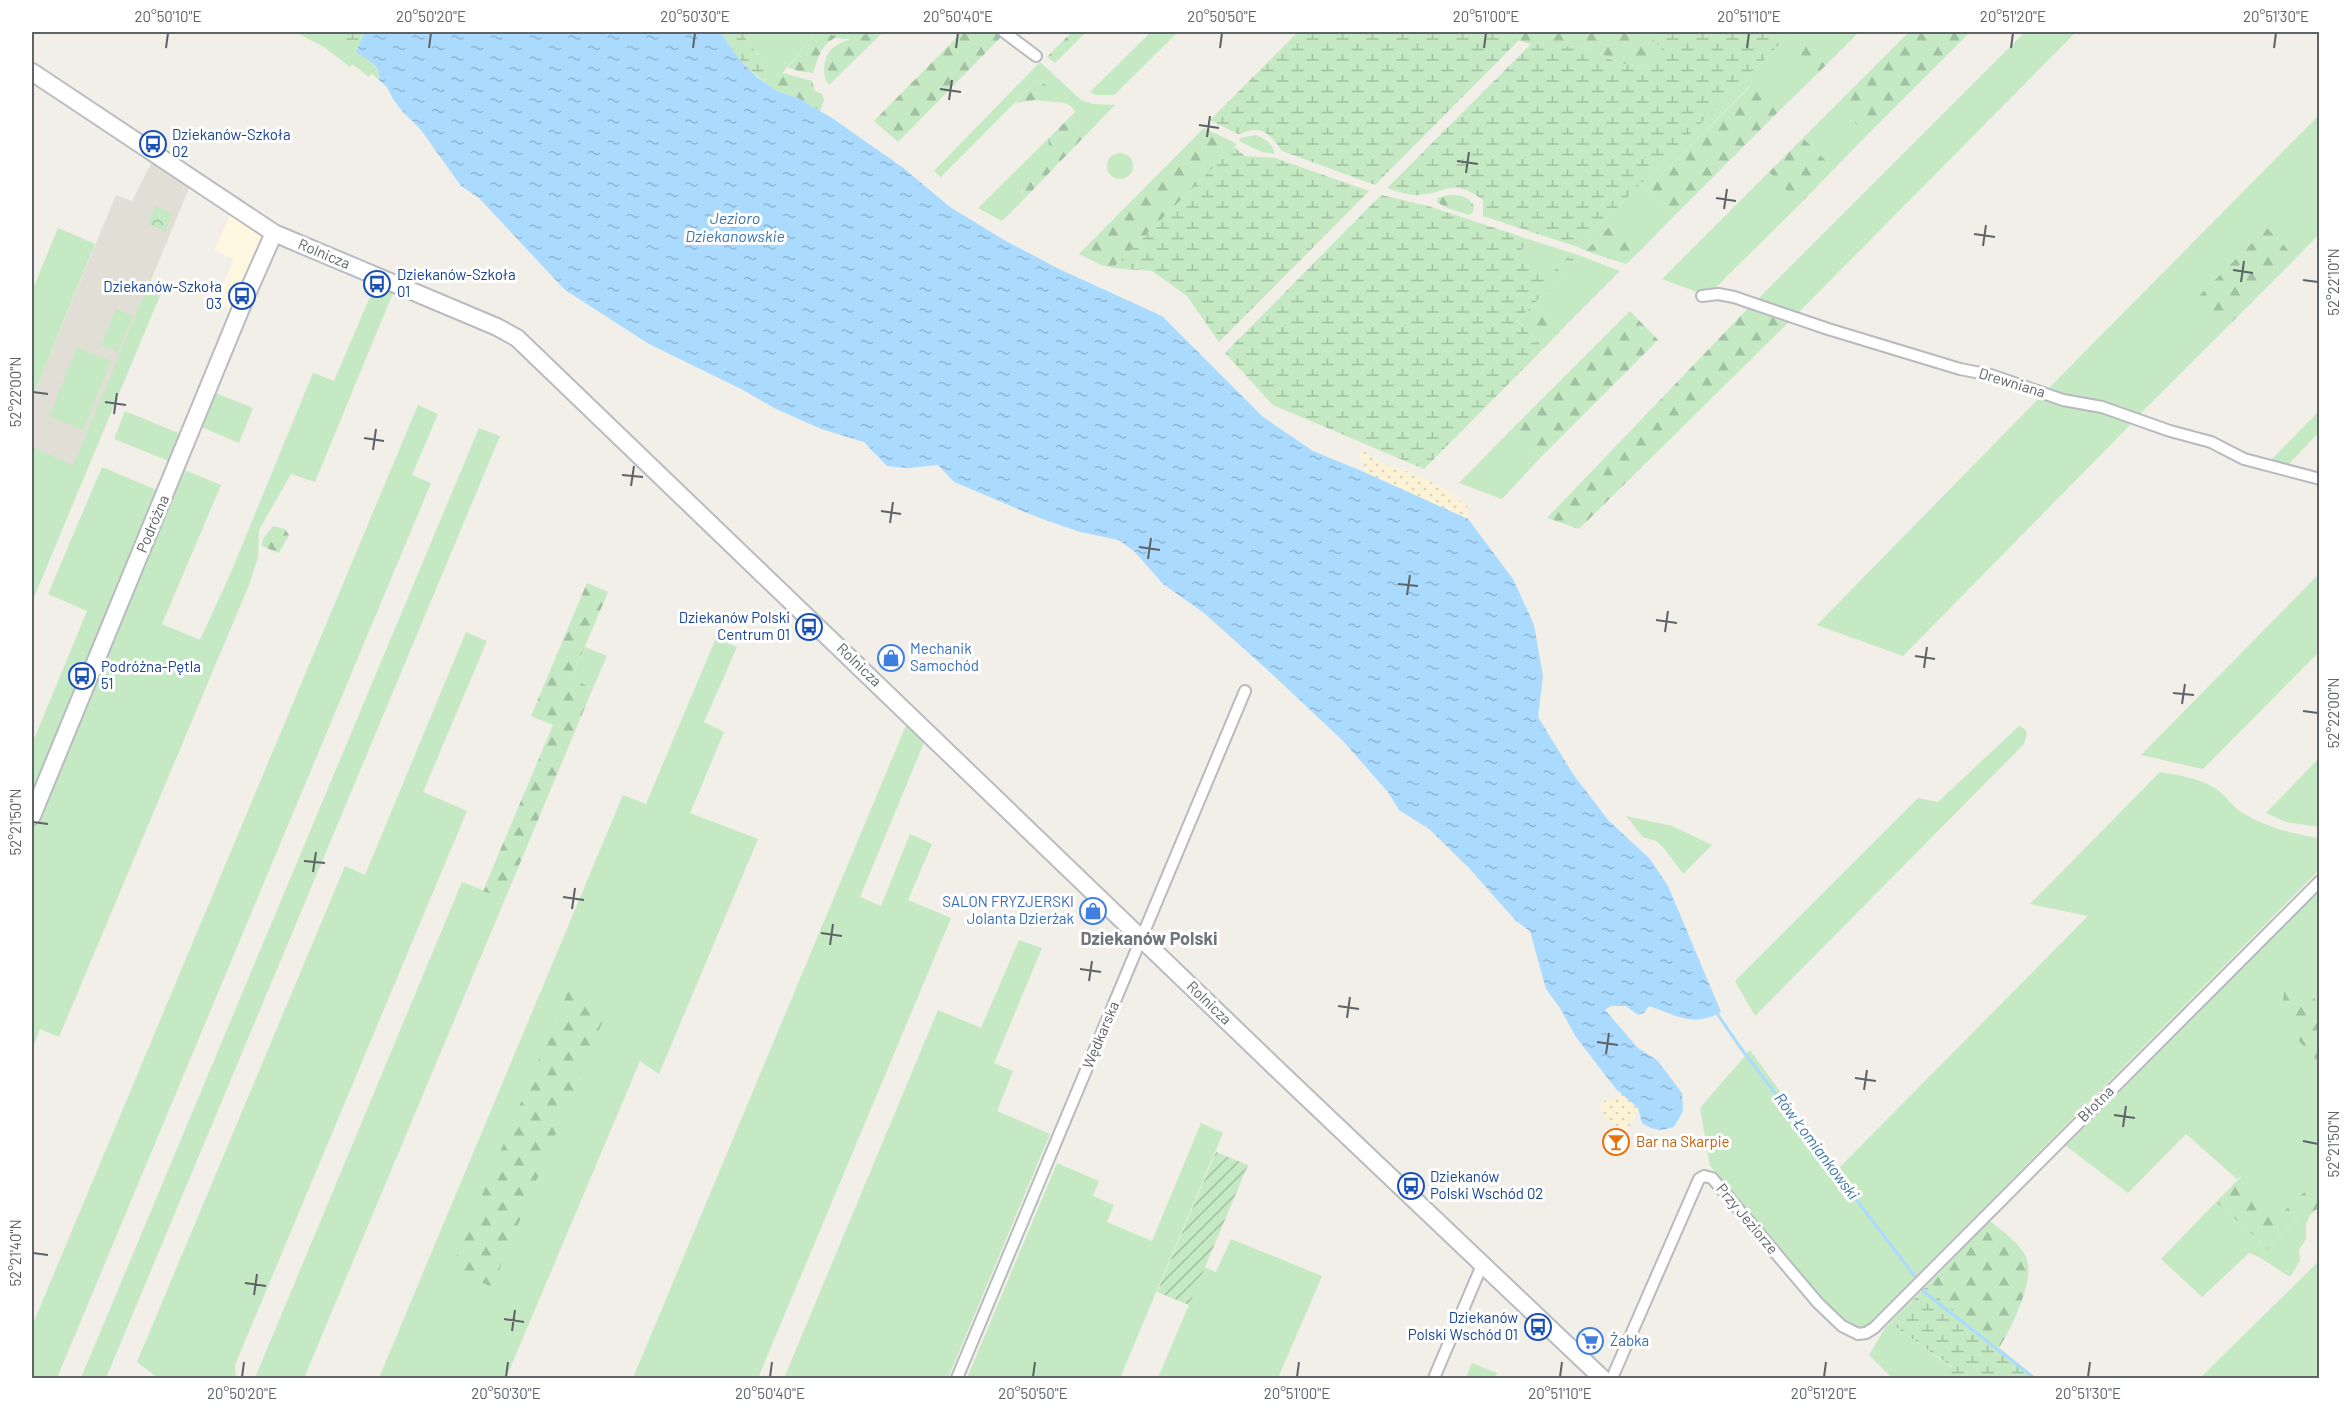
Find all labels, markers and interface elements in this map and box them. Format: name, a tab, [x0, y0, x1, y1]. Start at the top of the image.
text: 20°50'10"E	[134, 7, 202, 25]
text: 20°50'20"E	[396, 7, 466, 25]
text: 20°50'30"E	[660, 7, 730, 25]
text: 20°50'40"E	[923, 7, 993, 25]
text: 20°50'50"E	[1187, 7, 1257, 25]
text: 20°51'00"E	[1453, 7, 1519, 25]
text: 20°51'10"E	[1717, 7, 1781, 25]
text: 20°51'20"E	[1980, 7, 2046, 25]
text: 20°51'30"E	[2243, 7, 2309, 25]
place label: Dziekanów-Szkoła 02	[172, 125, 291, 160]
bus stop icon: Dziekanów-Szkoła 02	[138, 129, 168, 159]
water label: Jezioro Dziekanowskie	[685, 208, 785, 245]
street label: Rolnicza	[296, 234, 353, 272]
text: 52°22'10"N	[2324, 248, 2342, 316]
place label: Dziekanów-Szkoła 01	[397, 265, 516, 300]
bus stop icon: Dziekanów-Szkoła 01	[362, 269, 392, 299]
place label: Dziekanów-Szkoła 03	[103, 277, 222, 312]
bus stop icon: Dziekanów-Szkoła 03	[227, 281, 257, 311]
text: 52°22'00"N	[6, 357, 24, 427]
street label: Drewniana	[1977, 363, 2048, 401]
street label: Podróżna	[132, 492, 172, 555]
place label: Dziekanów Polski Centrum 01	[679, 608, 790, 643]
bus stop icon: Dziekanów Polski Centrum 01	[794, 612, 824, 642]
street label: Rolnicza	[834, 639, 886, 690]
place label: Mechanik Samochód	[910, 639, 979, 674]
shop icon: Mechanik Samochód	[876, 643, 906, 673]
place label: Podróżna-Pętla 51	[101, 657, 201, 692]
bus stop icon: Podróżna-Pętla 51	[67, 661, 97, 691]
text: 52°22'00"N	[2324, 678, 2342, 748]
text: 52°21'50"N	[6, 789, 24, 855]
place label: SALON FRYZJERSKI Jolanta Dzierżak	[942, 892, 1074, 927]
shop icon: SALON FRYZJERSKI Jolanta Dzierżak	[1078, 896, 1108, 926]
district label: Dziekanów Polski	[1080, 927, 1218, 949]
street label: Rolnicza	[1184, 977, 1236, 1028]
street label: Wędkarska	[1078, 998, 1122, 1071]
street label: Błotna	[2073, 1081, 2117, 1125]
water label: Rów Łomiankowski	[1771, 1089, 1864, 1203]
text: 52°21'50"N	[2324, 1111, 2342, 1177]
bar icon: Bar na Skarpie	[1601, 1127, 1631, 1157]
place label: Bar na Skarpie	[1636, 1132, 1730, 1150]
place label: Dziekanów Polski Wschód 02	[1430, 1167, 1543, 1202]
bus stop icon: Dziekanów Polski Wschód 02	[1396, 1171, 1426, 1201]
street label: Przy Jeziorze	[1713, 1179, 1782, 1257]
text: 52°21'40"N	[6, 1219, 24, 1287]
place label: Dziekanów Polski Wschód 01	[1408, 1308, 1518, 1343]
bus stop icon: Dziekanów Polski Wschód 01	[1523, 1312, 1553, 1342]
supermarket icon: Żabka	[1575, 1326, 1605, 1356]
place label: Żabka	[1610, 1331, 1649, 1349]
text: 20°50'20"E	[207, 1384, 277, 1402]
text: 20°50'30"E	[471, 1384, 541, 1402]
text: 20°50'40"E	[735, 1384, 805, 1402]
text: 20°50'50"E	[998, 1384, 1068, 1402]
text: 20°51'00"E	[1264, 1384, 1330, 1402]
text: 20°51'10"E	[1528, 1384, 1592, 1402]
text: 20°51'20"E	[1791, 1384, 1857, 1402]
text: 20°51'30"E	[2055, 1384, 2121, 1402]

